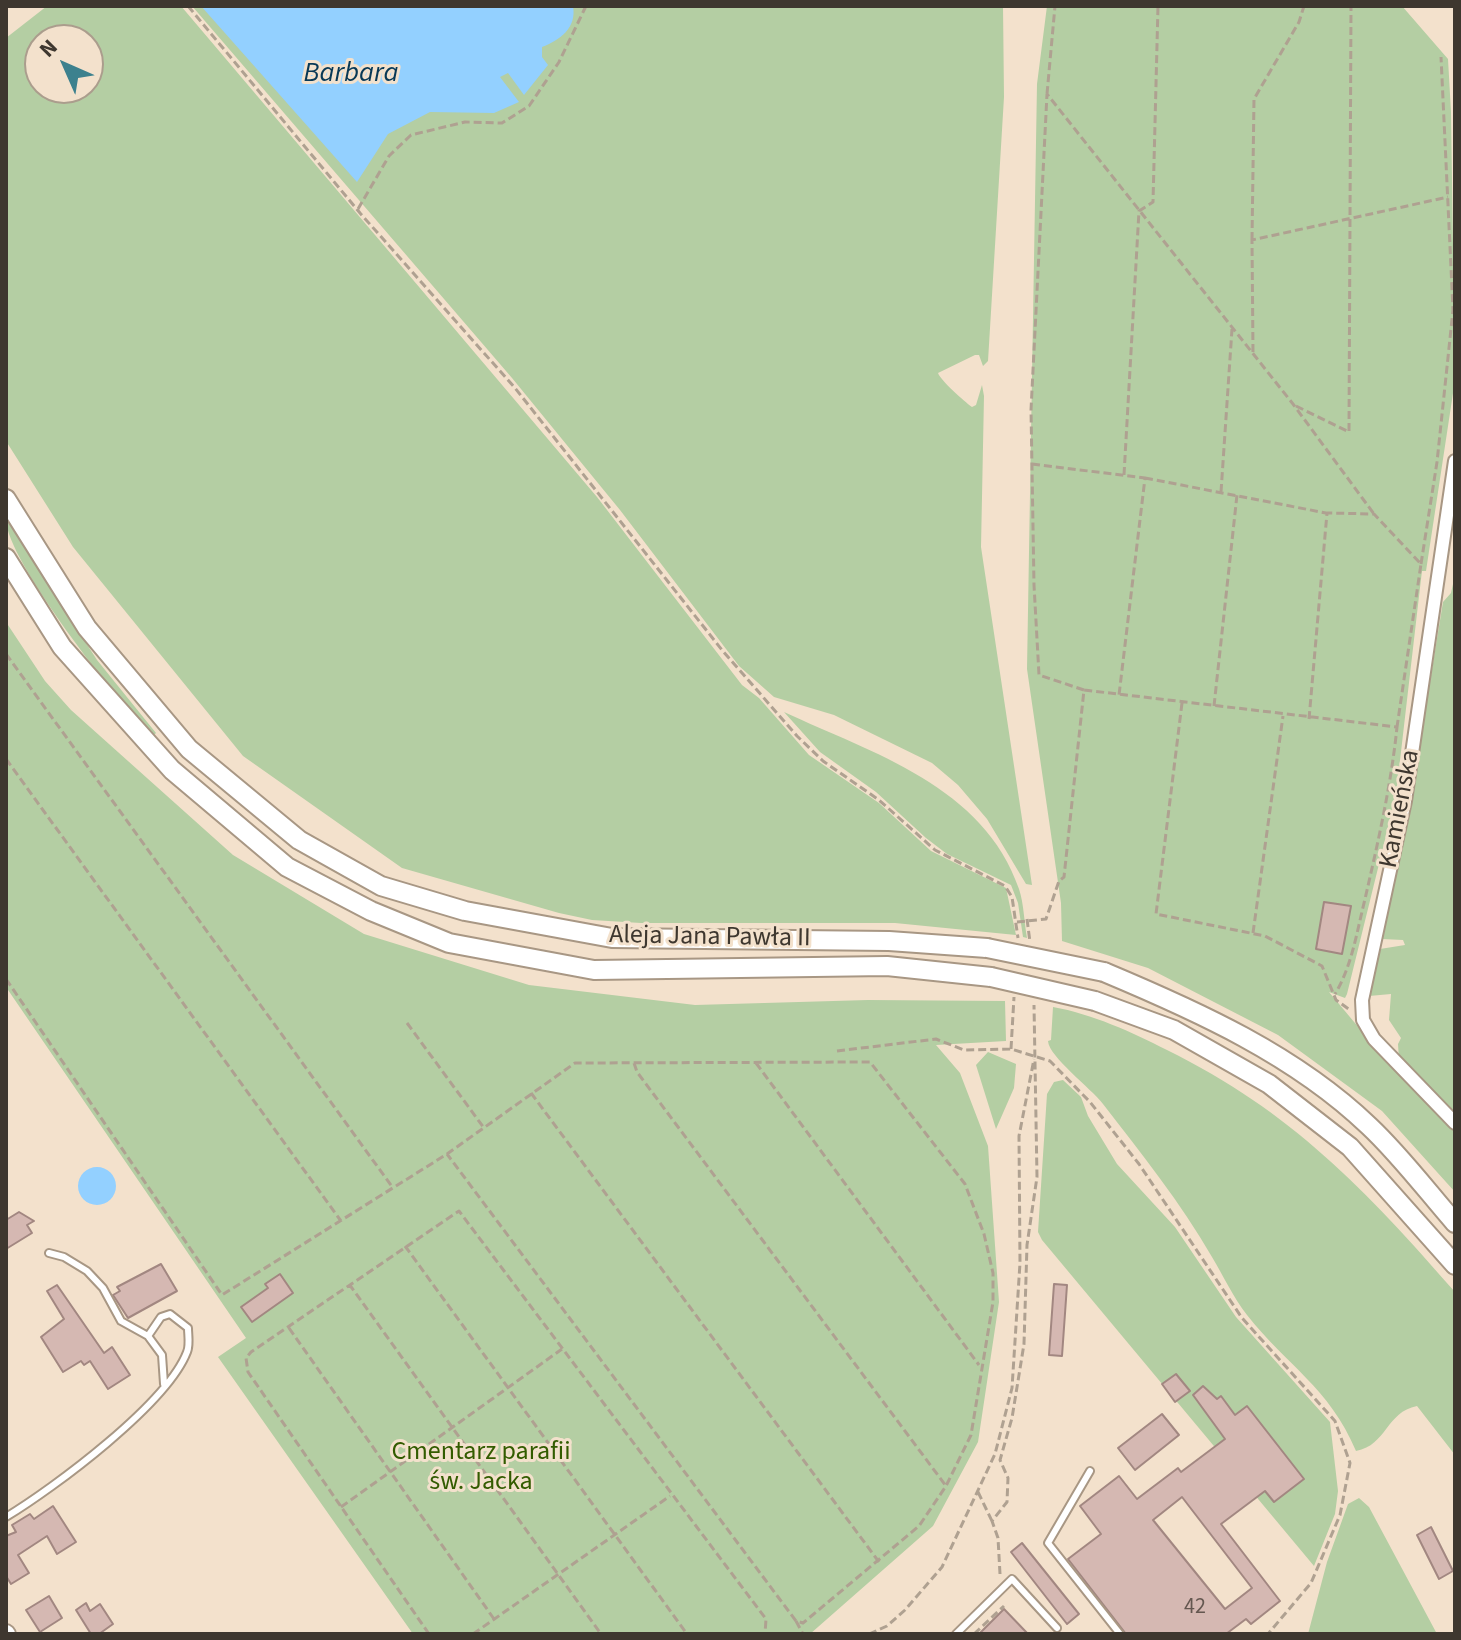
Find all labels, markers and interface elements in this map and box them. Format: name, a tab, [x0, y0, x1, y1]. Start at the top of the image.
north arrow	[24, 24, 104, 104]
text: N	[32, 32, 65, 65]
water label: Barbara	[304, 58, 398, 92]
street label: Kamieńska	[1374, 747, 1428, 871]
street label: Aleja Jana Pawła II	[609, 921, 811, 955]
park label: Cmentarz parafii św. Jacka	[391, 1437, 571, 1498]
house number: 42	[1184, 1595, 1206, 1621]

